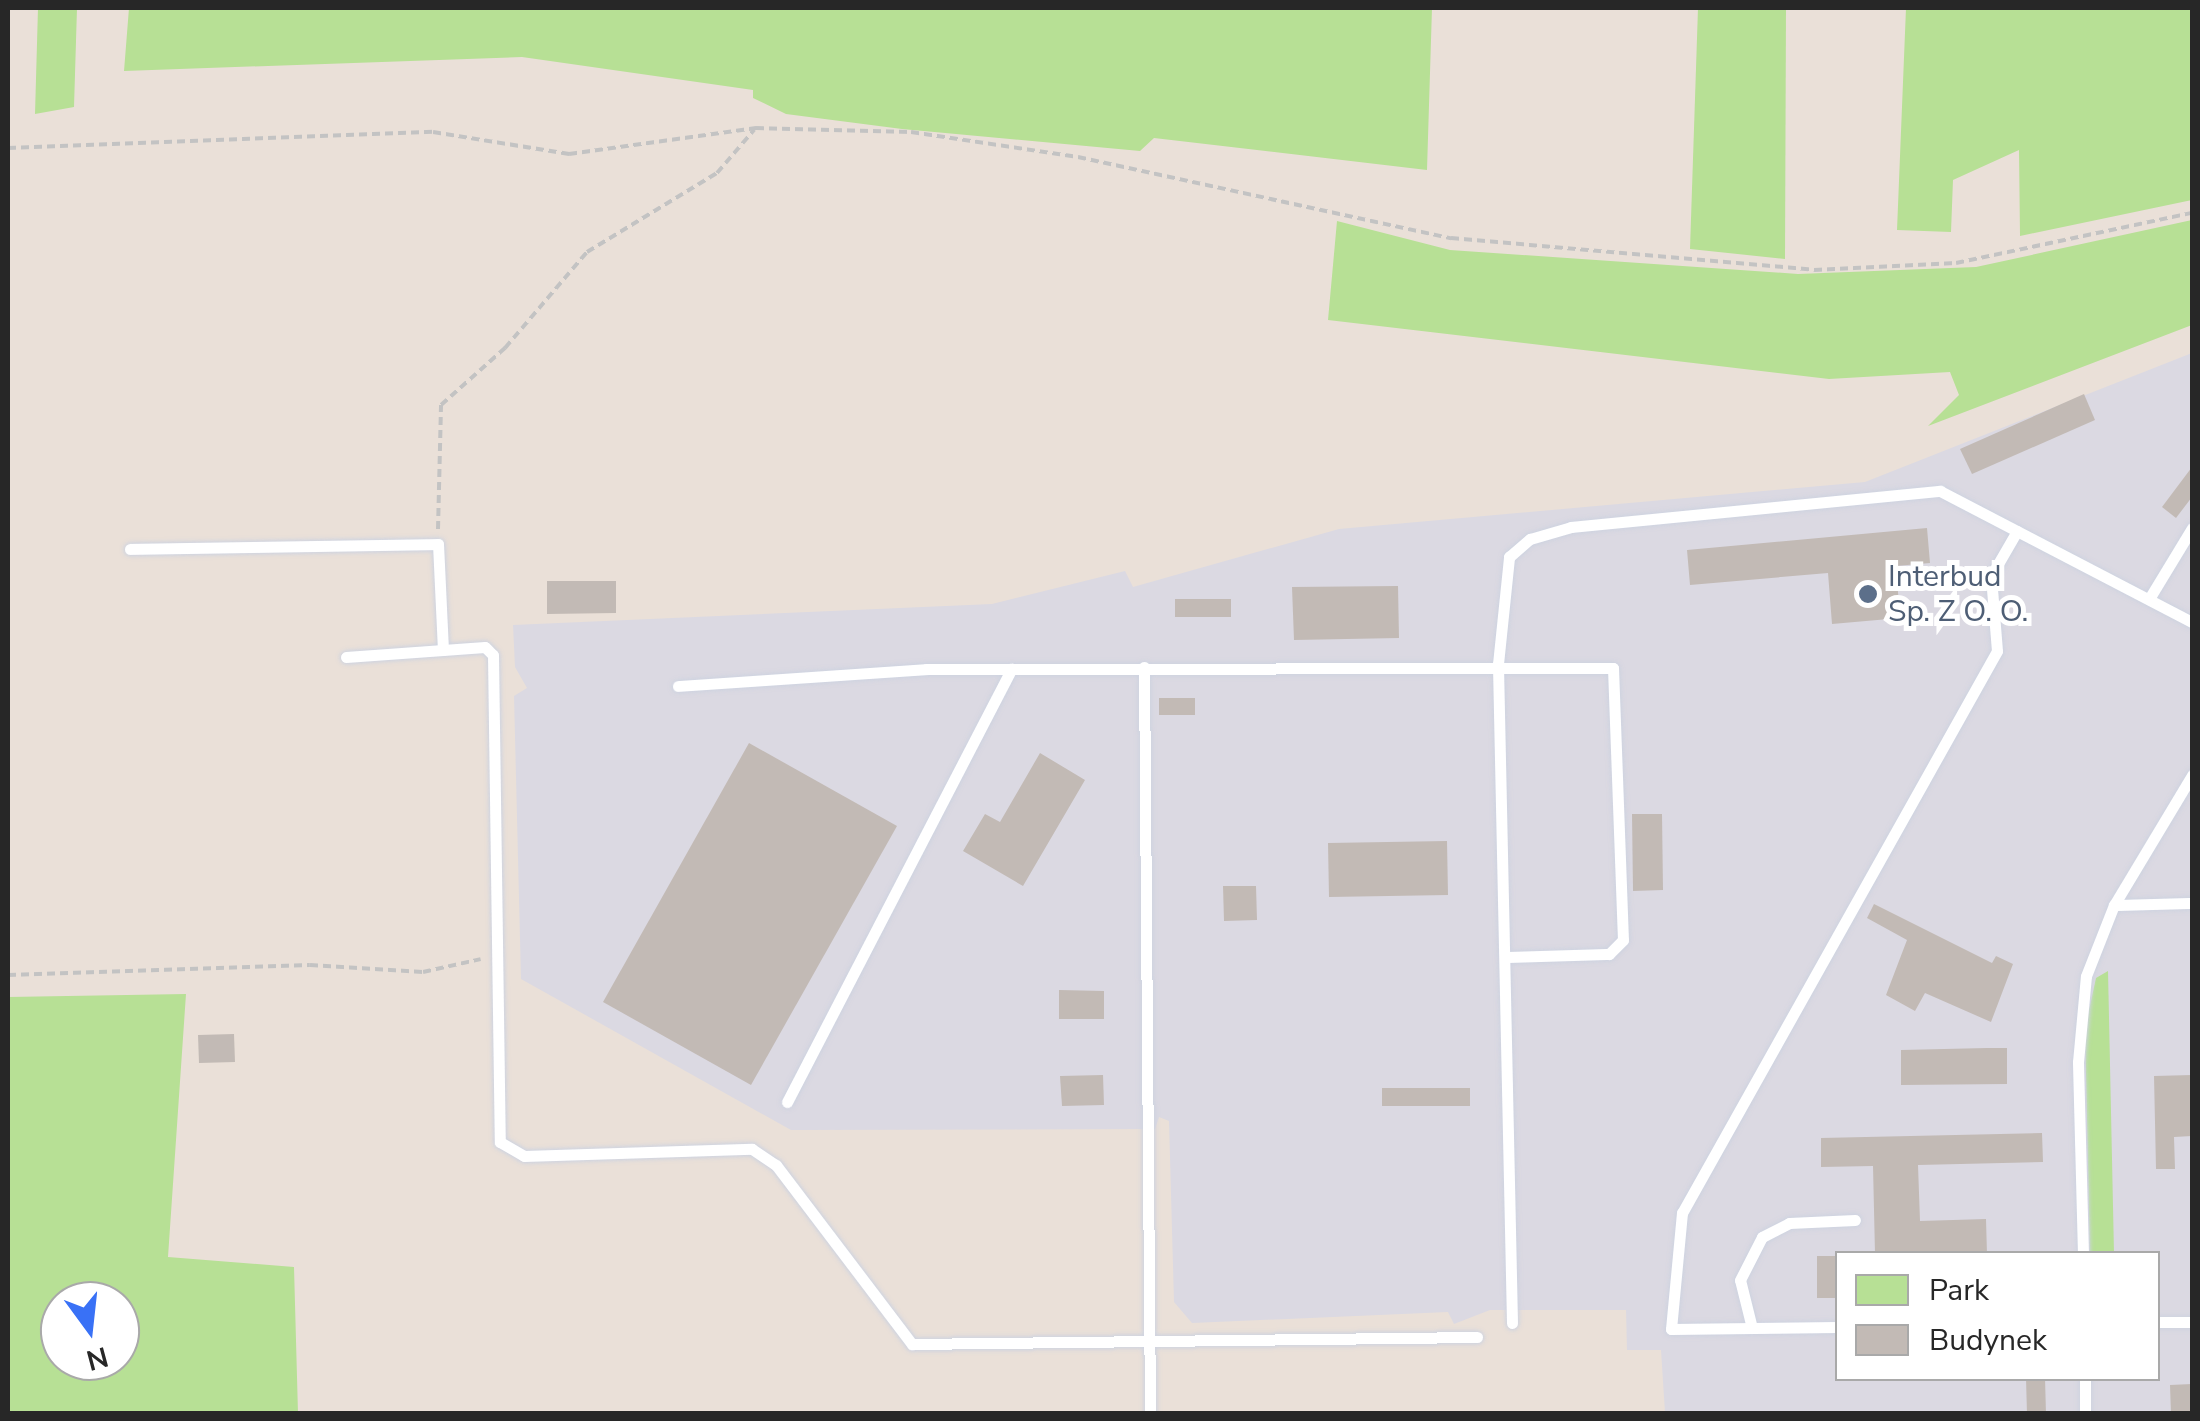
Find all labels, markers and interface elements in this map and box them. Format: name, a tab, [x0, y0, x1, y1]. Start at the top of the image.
place label: Interbud Sp. Z O. O.	[1888, 559, 2028, 630]
marker: Interbud Sp. Z O. O.	[1857, 583, 1879, 605]
legend	[1835, 1251, 2160, 1381]
text: Park	[1929, 1270, 1989, 1311]
north arrow	[40, 1281, 140, 1381]
text: Budynek	[1929, 1320, 2047, 1361]
text: N	[82, 1337, 112, 1379]

